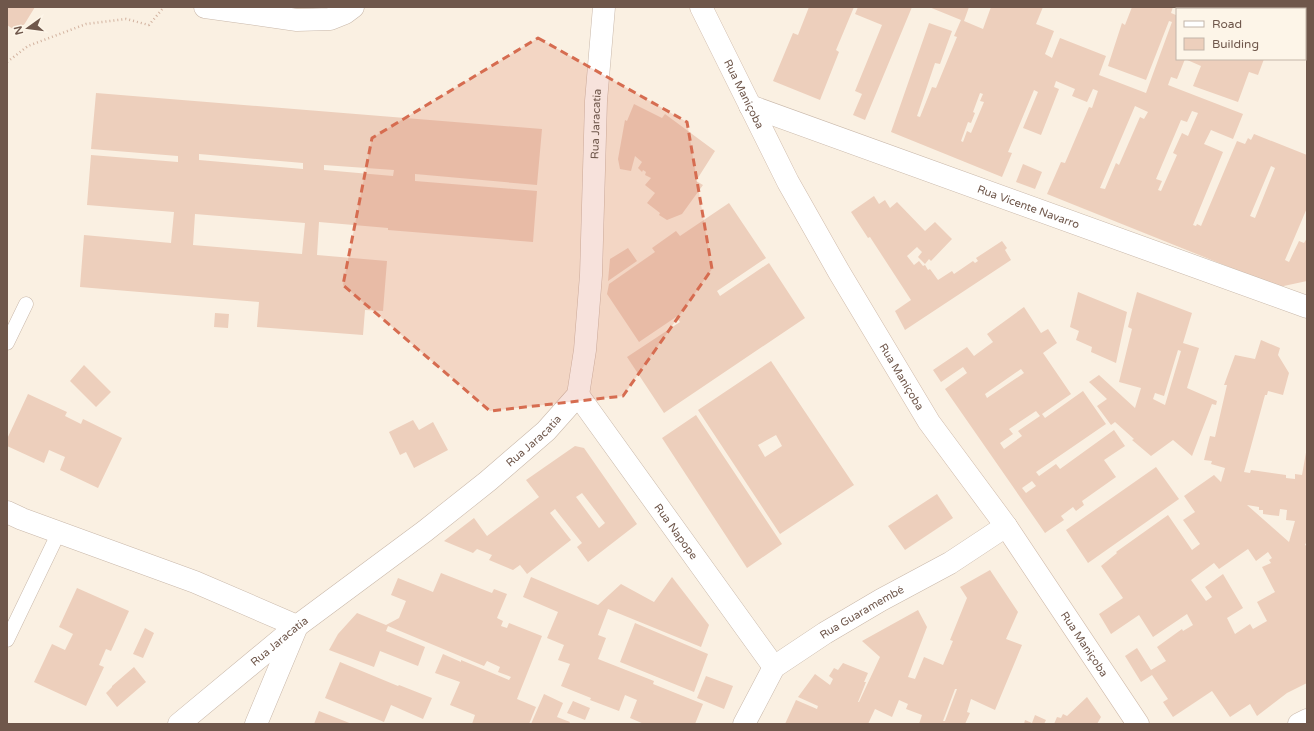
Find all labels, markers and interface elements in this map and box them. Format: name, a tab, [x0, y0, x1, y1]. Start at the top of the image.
north arrow	[8, 8, 48, 48]
legend	[1176, 8, 1306, 60]
text: Road	[1212, 17, 1242, 31]
text: N	[11, 24, 26, 36]
text: Building	[1212, 37, 1259, 51]
street label: Rua Maniçoba	[722, 57, 767, 131]
street label: Rua Jaracatia	[588, 88, 604, 159]
street label: Rua Vicente Navarro	[976, 182, 1082, 231]
street label: Rua Maniçoba	[877, 341, 927, 412]
street label: Rua Jaracatia	[503, 412, 564, 469]
street label: Rua Napope	[652, 501, 701, 562]
street label: Rua Guaramembé	[817, 583, 906, 641]
street label: Rua Maniçoba	[1058, 609, 1111, 679]
street label: Rua Jaracatia	[248, 614, 310, 668]

